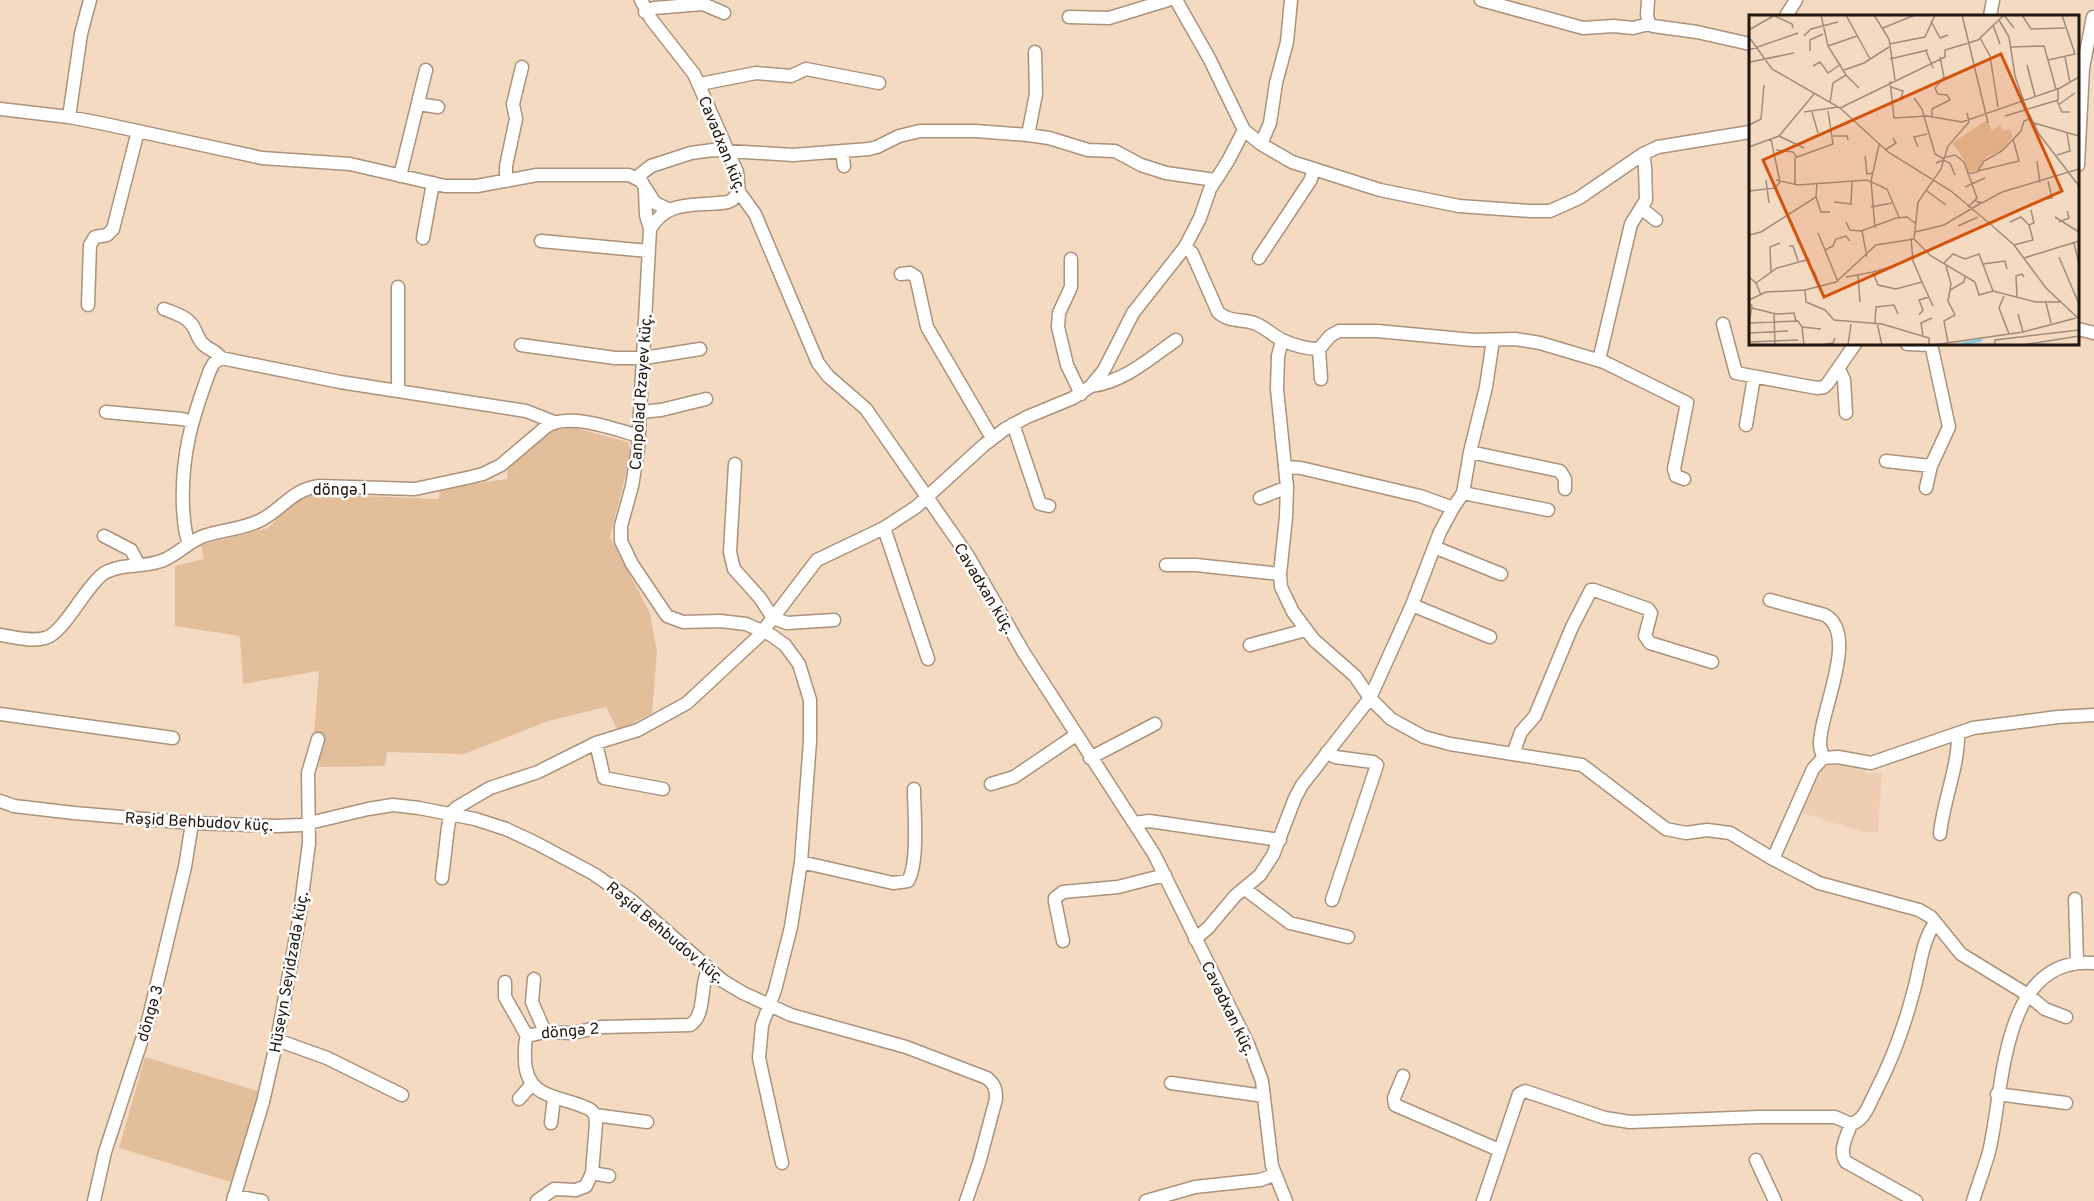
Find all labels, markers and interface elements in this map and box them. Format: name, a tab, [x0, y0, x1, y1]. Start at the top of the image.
inset map	[1749, 15, 2079, 345]
street label: Cavadxan küç.	[693, 93, 750, 196]
street label: Canpolad Rzayev küç.	[627, 313, 657, 471]
street label: döngə 1	[313, 481, 367, 501]
street label: Cavadxan küç.	[948, 540, 1018, 638]
street label: Rəşid Behbudov küç.	[124, 809, 274, 837]
street label: Rəşid Behbudov küç.	[601, 878, 728, 989]
street label: Hüseyn Seyidzadə küç.	[266, 890, 314, 1055]
street label: Cavadxan küç.	[1196, 958, 1259, 1059]
street label: döngə 3	[133, 983, 169, 1044]
street label: döngə 2	[540, 1019, 600, 1045]

